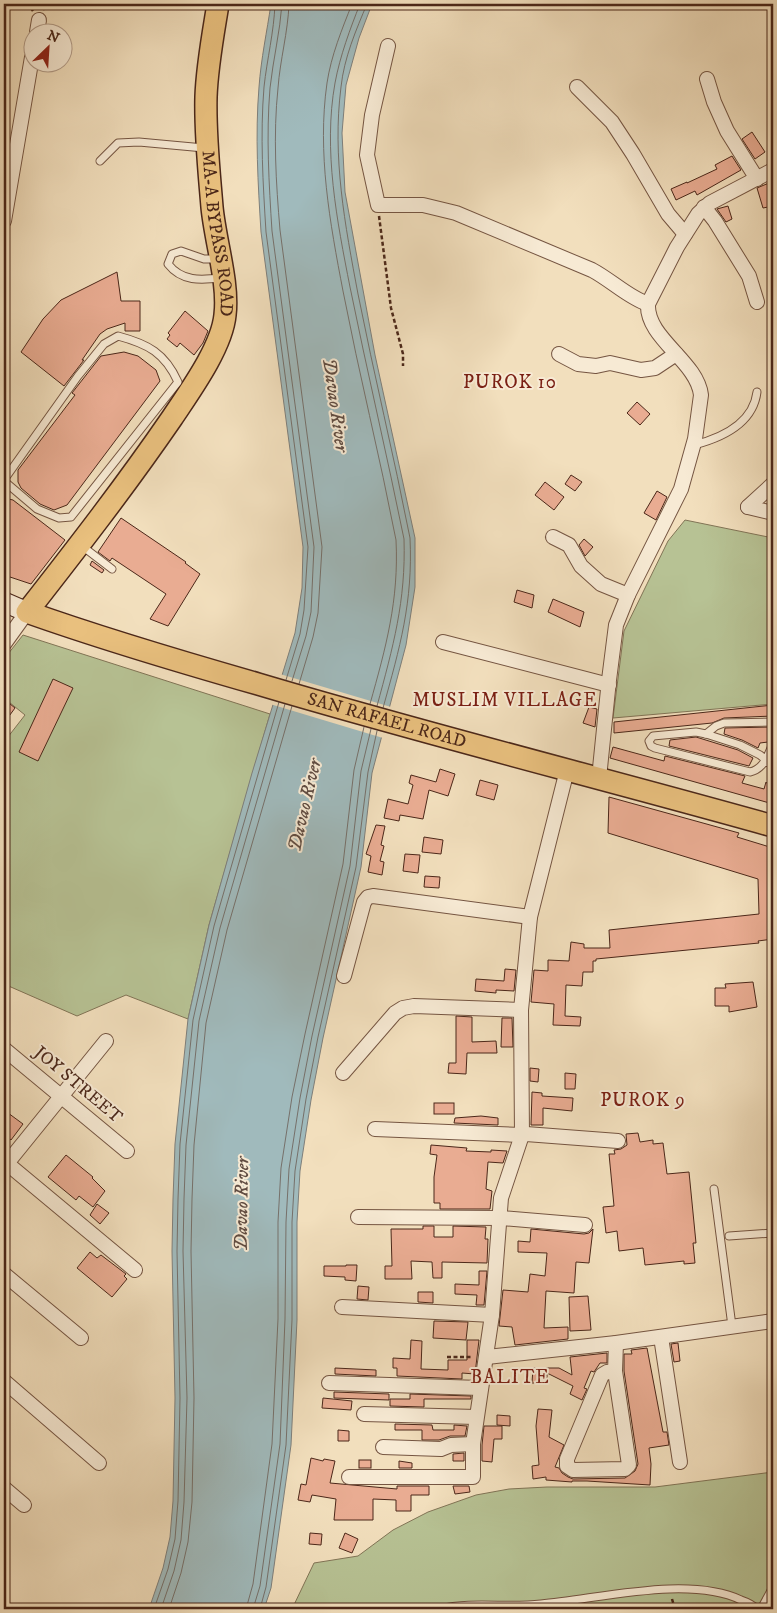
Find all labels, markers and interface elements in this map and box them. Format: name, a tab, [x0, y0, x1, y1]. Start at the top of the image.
north arrow	[22, 22, 72, 72]
text: N	[44, 27, 63, 48]
street label: MA-A BYPASS ROAD	[196, 150, 237, 317]
water label: Davao River	[317, 357, 353, 455]
district label: PUROK 10	[463, 371, 557, 394]
street label: SAN RAFAEL ROAD	[305, 688, 469, 753]
district label: MUSLIM VILLAGE	[412, 689, 598, 712]
water label: Davao River	[283, 754, 327, 854]
street label: JOY STREET	[28, 1040, 127, 1129]
district label: PUROK 9	[600, 1089, 686, 1112]
water label: Davao River	[230, 1154, 254, 1251]
district label: BALITE	[470, 1366, 550, 1389]

